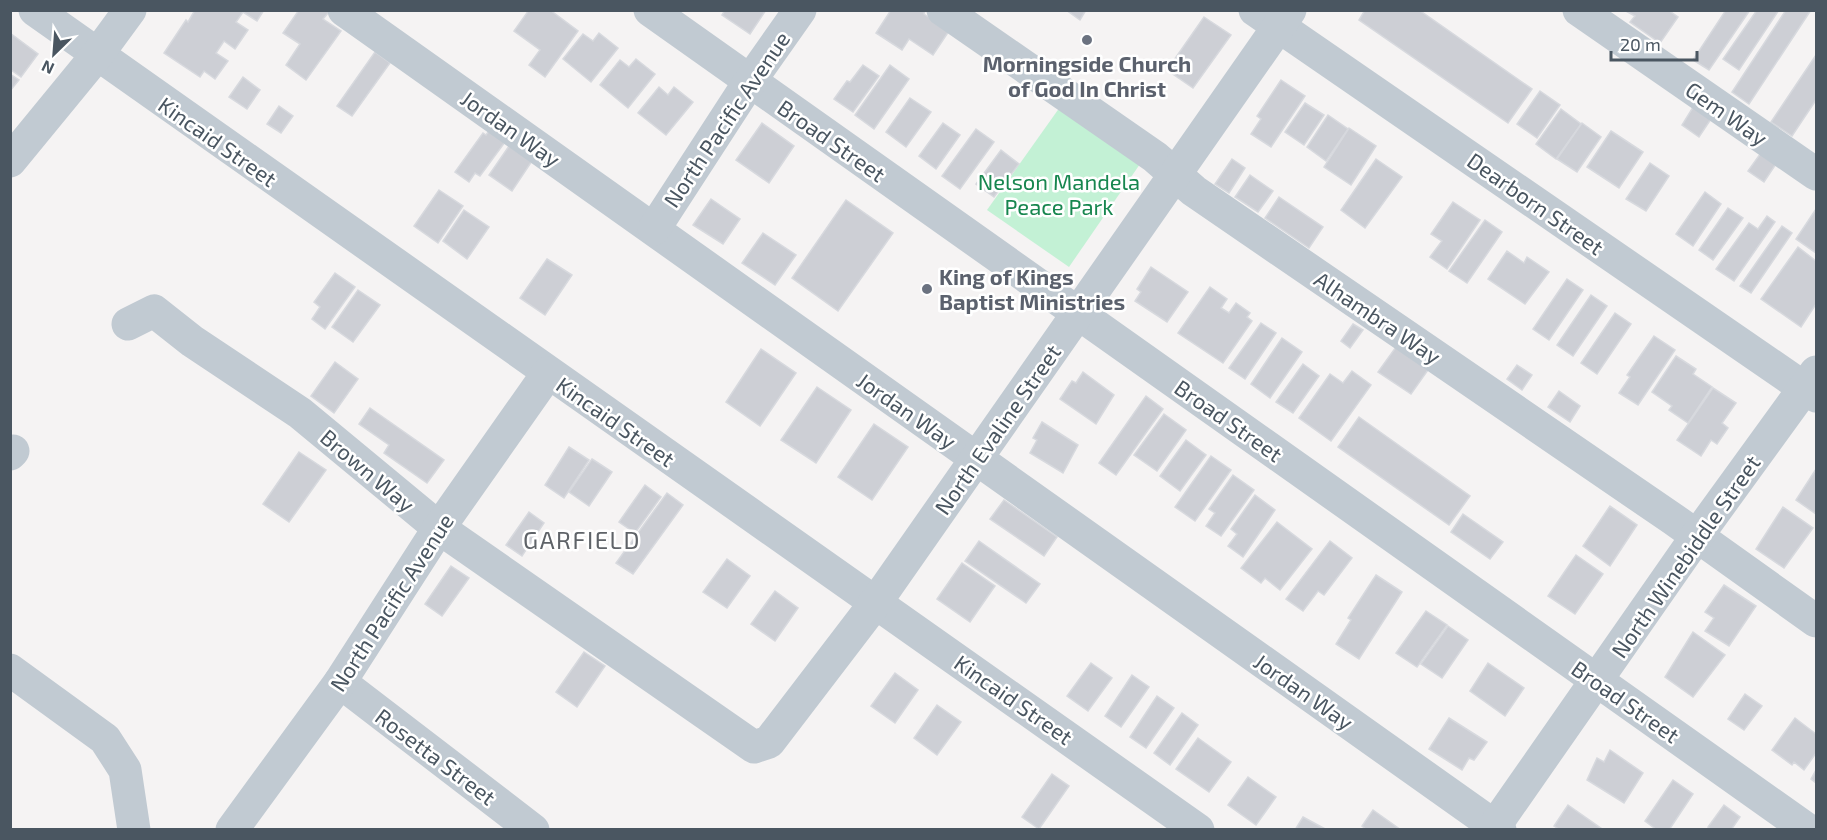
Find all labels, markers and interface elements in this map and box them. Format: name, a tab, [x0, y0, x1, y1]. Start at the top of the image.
north arrow	[24, 24, 84, 84]
scale bar	[1611, 24, 1696, 62]
street label: North Pacific Avenue	[658, 26, 794, 212]
marker: Morningside Church of God In Christ	[1080, 33, 1094, 47]
text: 20 m	[1620, 33, 1661, 55]
place label: Morningside Church of God In Christ	[983, 50, 1191, 101]
text: N	[38, 57, 57, 79]
street label: Gem Way	[1681, 75, 1773, 151]
street label: Jordan Way	[456, 84, 566, 172]
street label: Kincaid Street	[154, 91, 282, 191]
street label: Broad Street	[773, 93, 891, 187]
street label: Dearborn Street	[1463, 146, 1609, 260]
park label: Nelson Mandela Peace Park	[978, 168, 1140, 219]
place label: King of Kings Baptist Ministries	[939, 263, 1125, 314]
street label: Alhambra Way	[1310, 265, 1446, 369]
marker: King of Kings Baptist Ministries	[920, 282, 934, 296]
street label: North Evaline Street	[929, 339, 1065, 519]
street label: Jordan Way	[852, 366, 962, 454]
street label: Kincaid Street	[552, 371, 680, 471]
street label: Broad Street	[1170, 373, 1288, 467]
street label: Brown Way	[316, 423, 420, 517]
street label: North Winebiddle Street	[1605, 450, 1765, 662]
street label: North Pacific Avenue	[324, 508, 458, 696]
district label: GARFIELD	[523, 525, 641, 554]
street label: Jordan Way	[1249, 647, 1359, 735]
street label: Kincaid Street	[950, 649, 1078, 749]
street label: Broad Street	[1567, 654, 1685, 748]
street label: Rosetta Street	[371, 702, 501, 810]

